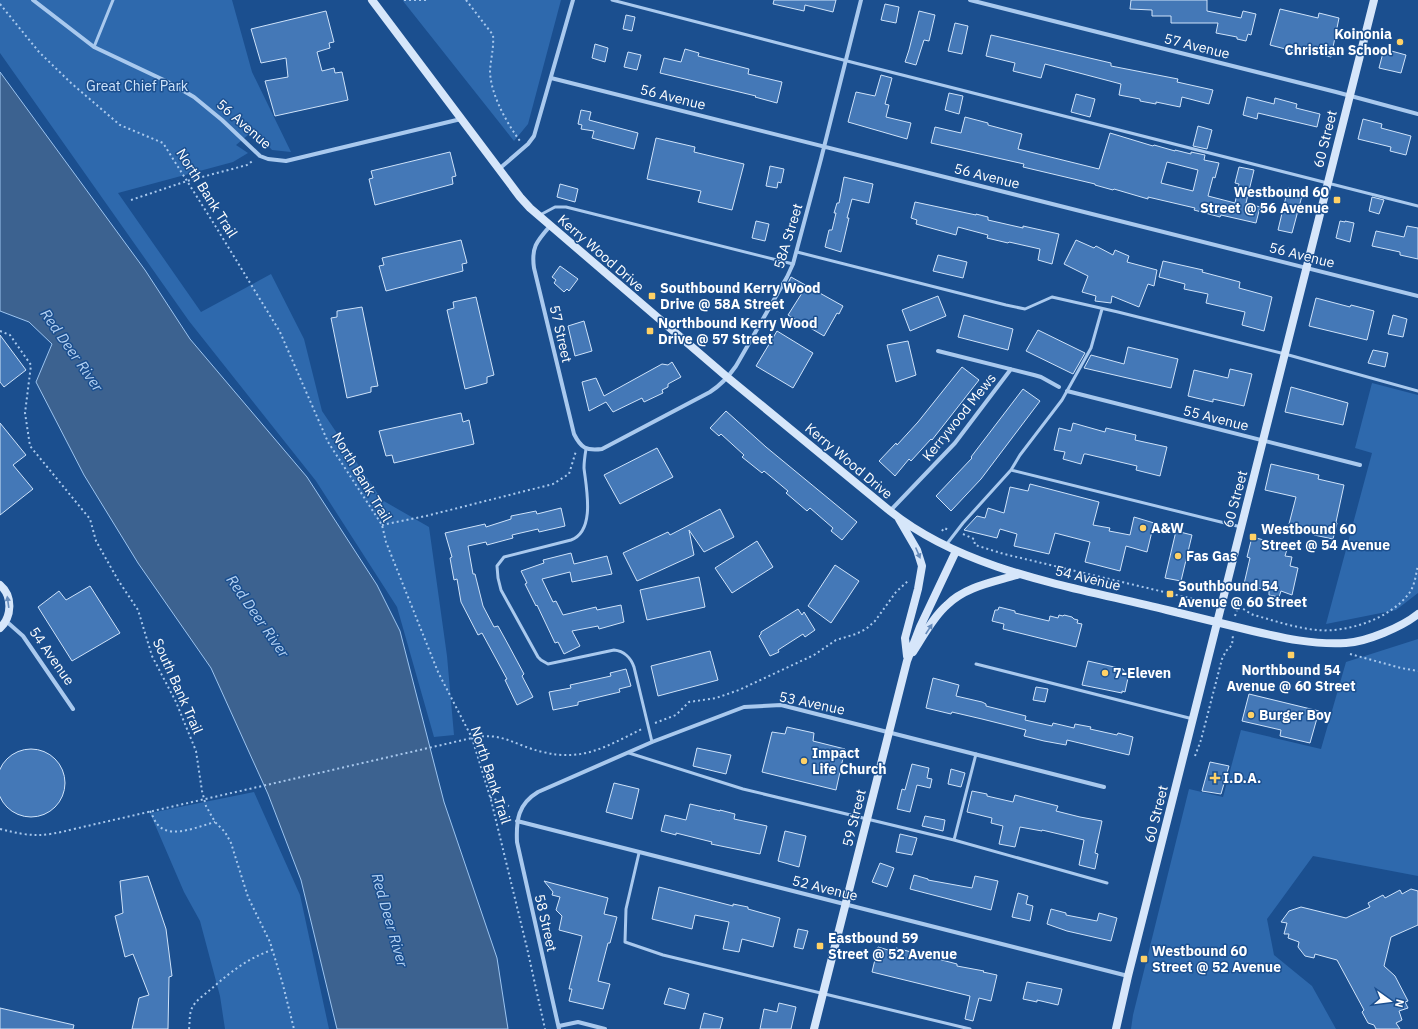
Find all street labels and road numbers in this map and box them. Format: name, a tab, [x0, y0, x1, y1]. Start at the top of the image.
street label: 57 Avenue	[1162, 29, 1232, 63]
street label: 56 Avenue	[638, 80, 708, 114]
street label: 56 Avenue	[213, 95, 275, 153]
street label: 60 Street	[1309, 108, 1341, 170]
street label: North Bank Trail	[172, 145, 242, 241]
street label: 56 Avenue	[952, 159, 1022, 193]
street label: 58A Street	[770, 201, 806, 271]
street label: Kerry Wood Drive	[554, 211, 648, 296]
street label: 56 Avenue	[1267, 238, 1337, 272]
street label: 57 Street	[546, 303, 576, 365]
street label: Kerrywood Mews	[918, 369, 1000, 465]
street label: 55 Avenue	[1181, 401, 1251, 435]
street label: Kerry Wood Drive	[802, 419, 897, 503]
street label: North Bank Trail	[328, 429, 396, 525]
street label: 60 Street	[1219, 468, 1251, 530]
street label: 54 Avenue	[1053, 561, 1123, 595]
street label: 54 Avenue	[25, 623, 79, 689]
street label: South Bank Trail	[149, 635, 207, 737]
street label: 53 Avenue	[777, 687, 847, 719]
street label: North Bank Trail	[467, 724, 515, 826]
street label: 60 Street	[1140, 783, 1172, 845]
street label: 59 Street	[838, 787, 870, 849]
street label: 52 Avenue	[790, 871, 860, 905]
street label: 58 Street	[531, 892, 561, 954]

